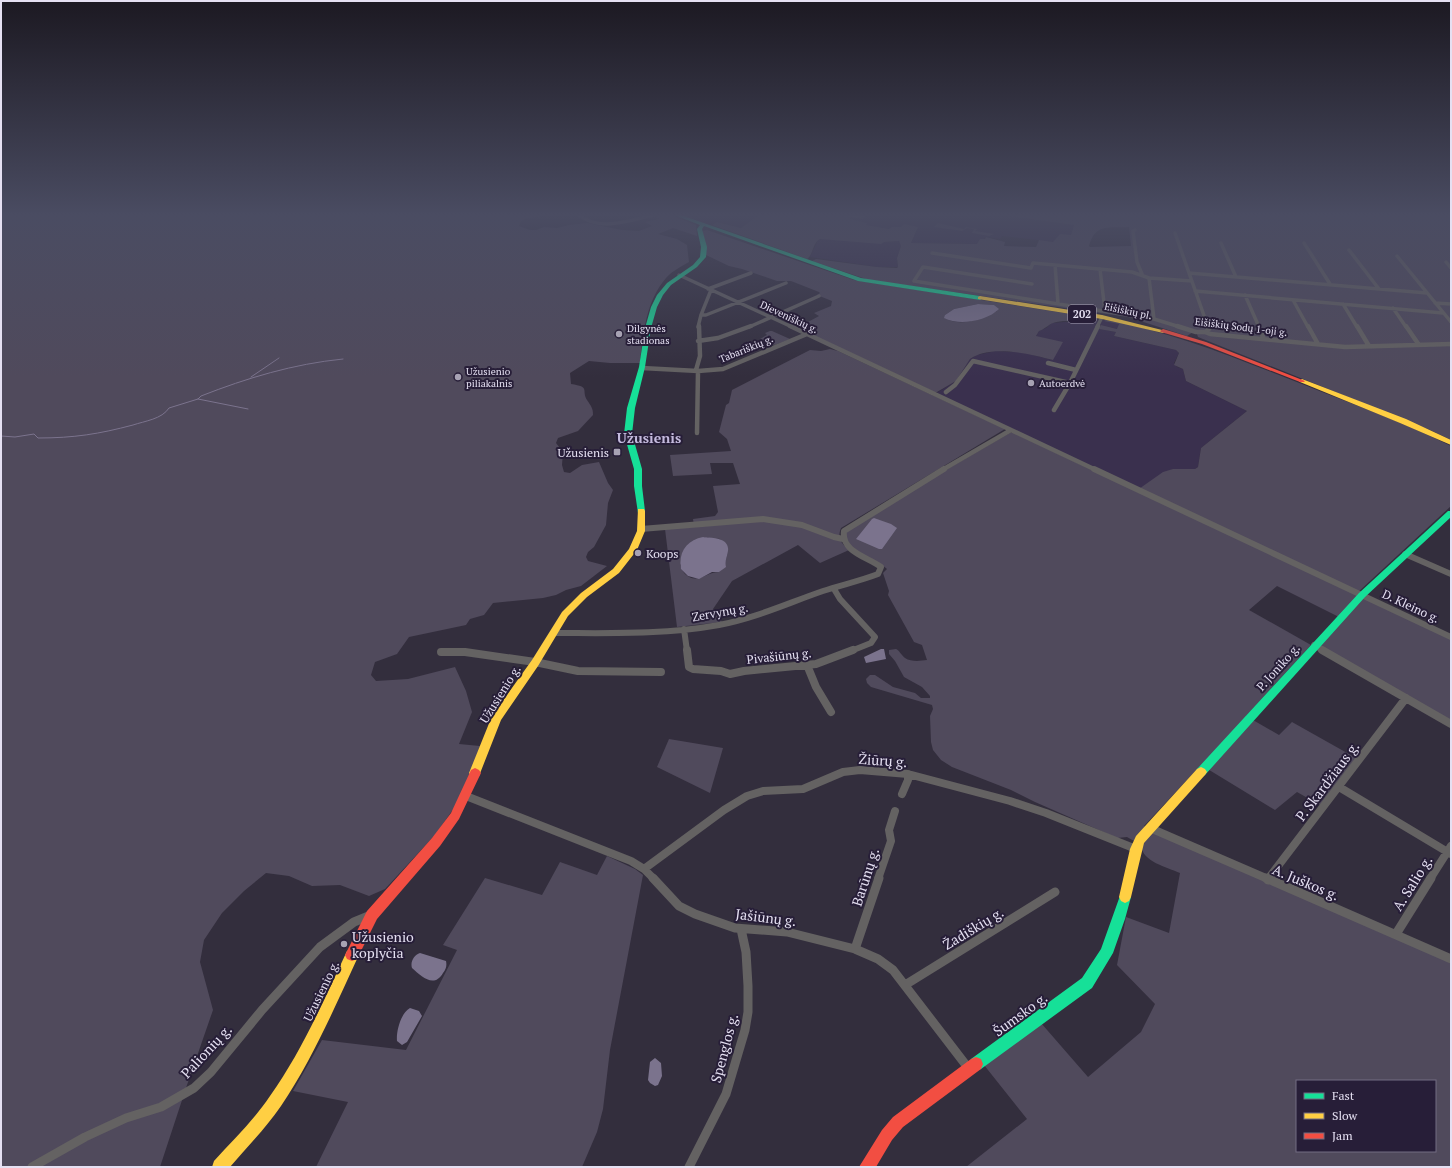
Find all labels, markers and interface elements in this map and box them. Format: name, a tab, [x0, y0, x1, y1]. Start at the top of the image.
street label: Dieveniškių g.	[758, 298, 820, 336]
street label: Eišiškių pl.	[1103, 300, 1153, 322]
road number: 202	[1068, 305, 1096, 323]
street label: Eišiškių Sodų 1-oji g.	[1194, 315, 1288, 339]
place label: Dilgynės stadionas	[627, 322, 670, 347]
marker: Dilgynės stadionas	[614, 329, 624, 339]
street label: Tabariškių g.	[717, 332, 775, 366]
place label: Užusienio piliakalnis	[466, 365, 512, 390]
marker: Užusienio piliakalnis	[453, 372, 463, 382]
place label: Autoerdvė	[1039, 377, 1085, 390]
marker: Autoerdvė	[1026, 378, 1036, 388]
district label: Užusienis	[617, 428, 681, 447]
place label: Užusienis	[557, 445, 609, 460]
marker: Užusienis	[612, 447, 622, 457]
place label: Koops	[646, 546, 678, 561]
marker: Koops	[633, 548, 643, 558]
street label: D. Kleino g.	[1380, 586, 1442, 626]
street label: Zervynų g.	[691, 600, 749, 624]
street label: P. Joniko g.	[1253, 640, 1303, 694]
street label: Pivašiūnų g.	[746, 645, 812, 667]
street label: Užusienio g.	[476, 662, 524, 726]
street label: P. Skardžiaus g.	[1291, 737, 1363, 825]
street label: Žiūrų g.	[858, 749, 908, 771]
street label: Barūnų g.	[847, 845, 883, 909]
street label: A. Salio g.	[1388, 852, 1436, 914]
street label: A. Juškos g.	[1270, 859, 1342, 905]
street label: Žadiškių g.	[939, 902, 1007, 954]
street label: Jašiūnų g.	[734, 904, 798, 930]
place label: Užusienio koplyčia	[352, 927, 414, 962]
marker: Užusienio koplyčia	[339, 939, 349, 949]
street label: Užusienio g.	[300, 958, 342, 1024]
street label: Šumsko g.	[989, 988, 1051, 1040]
street label: Spenglos g.	[706, 1011, 742, 1085]
street label: Palionių g.	[176, 1020, 236, 1082]
legend	[1296, 1080, 1436, 1152]
text: Fast	[1332, 1088, 1355, 1103]
text: Slow	[1332, 1108, 1358, 1123]
text: Jam	[1332, 1128, 1353, 1143]

